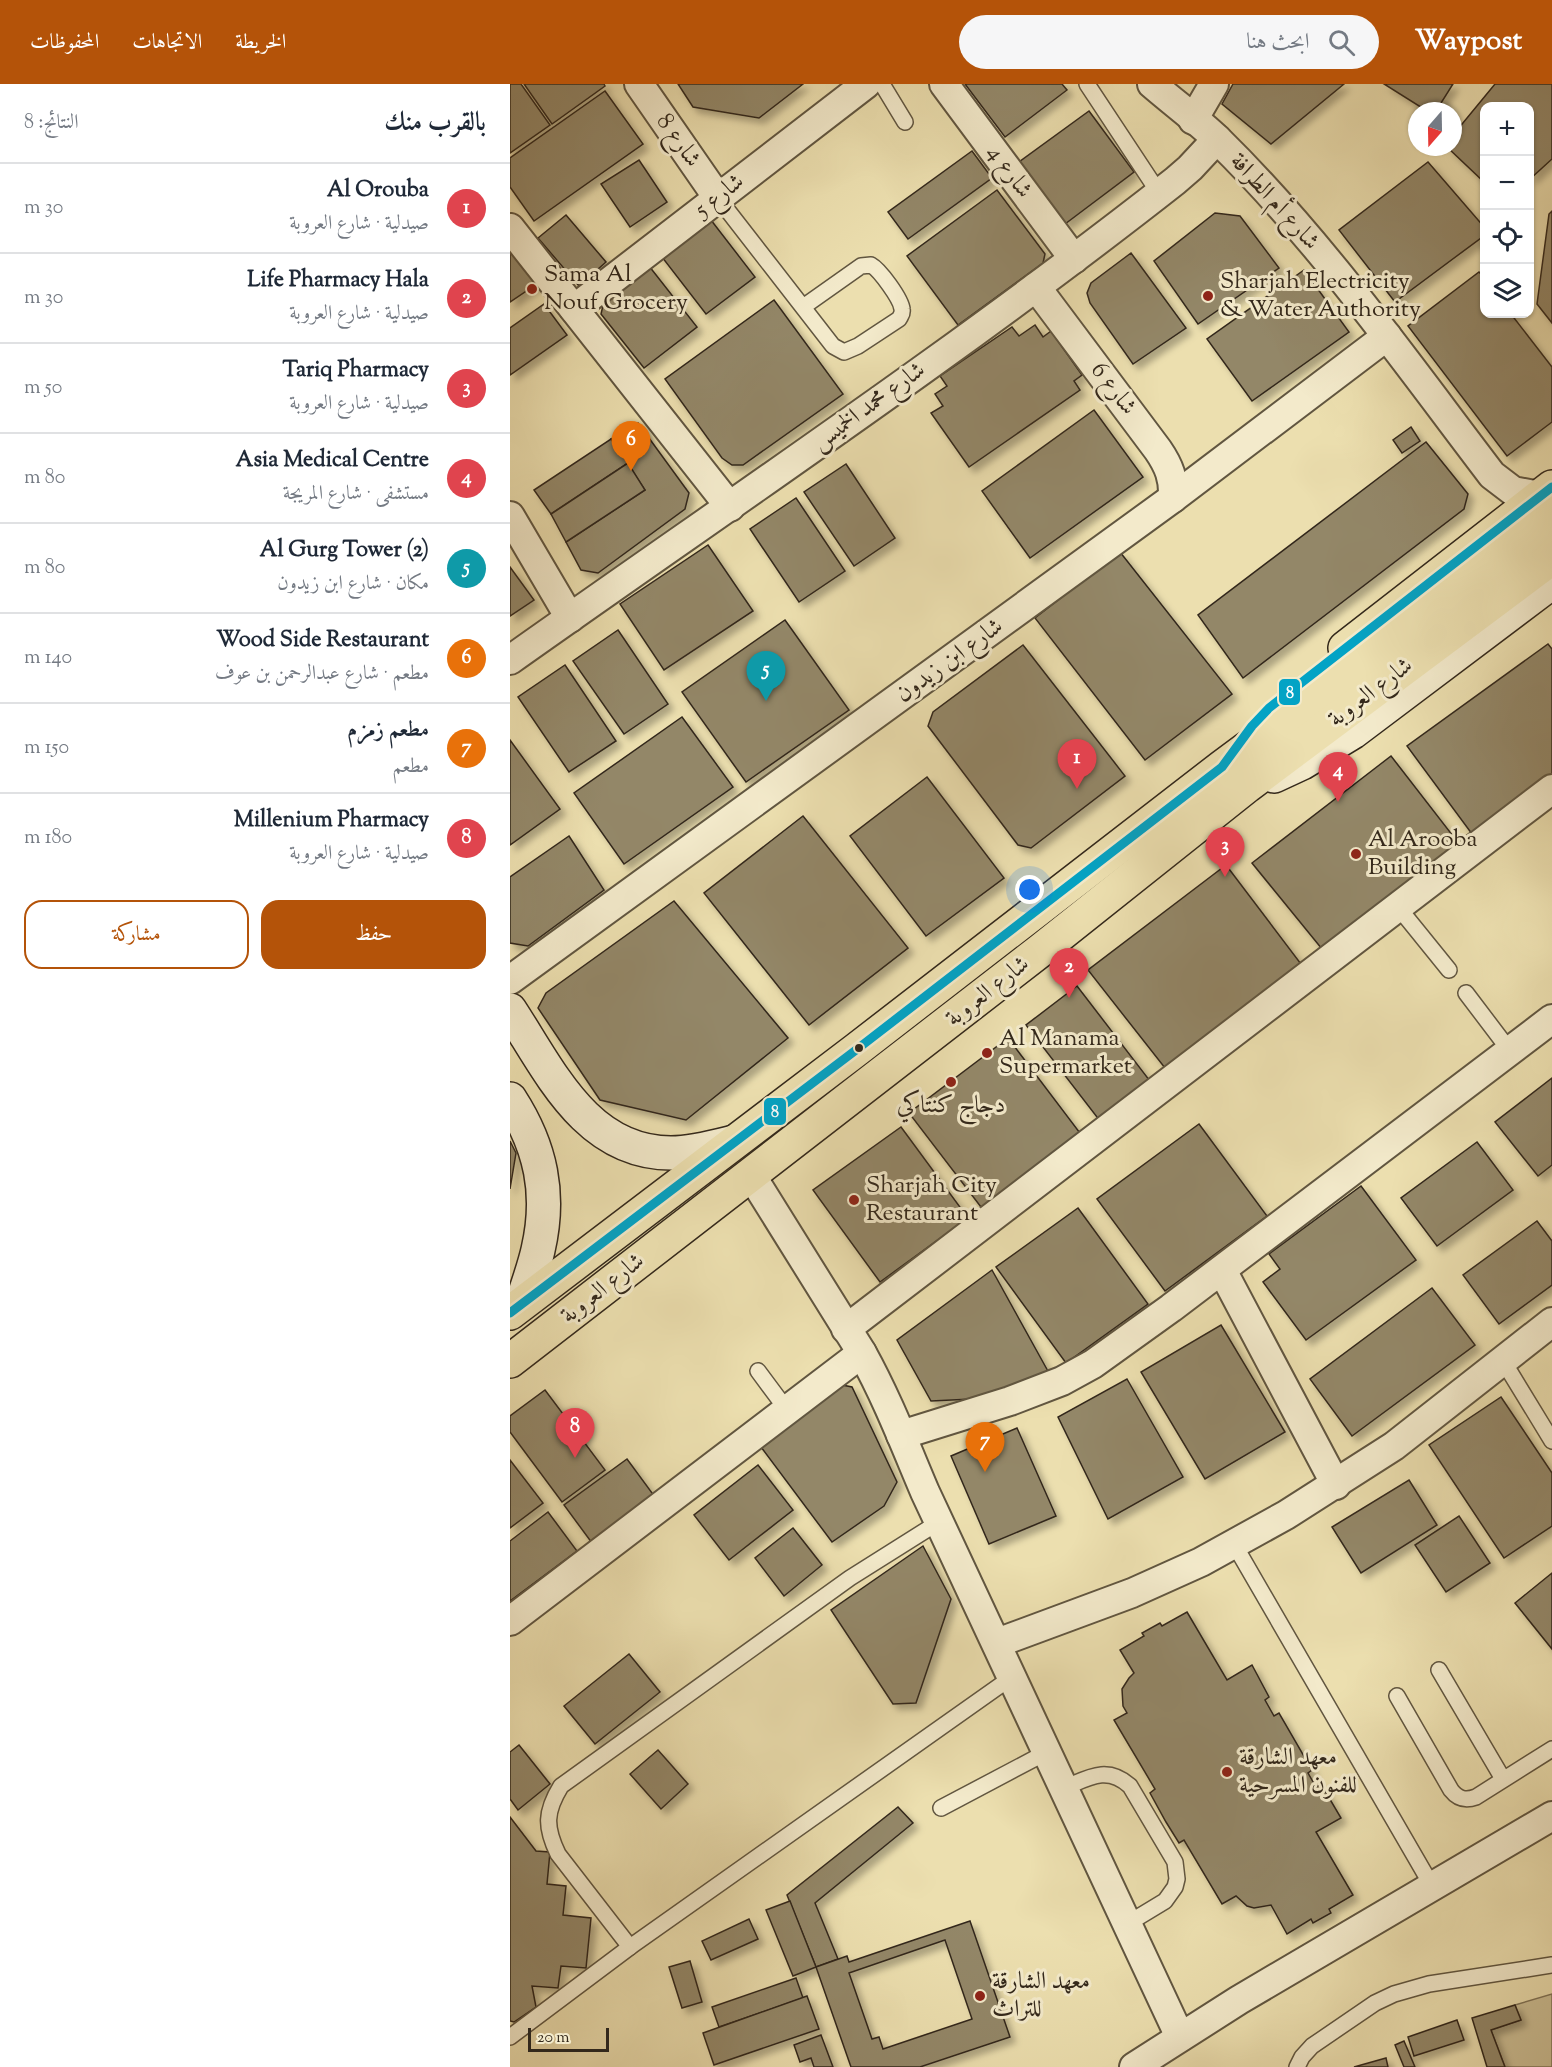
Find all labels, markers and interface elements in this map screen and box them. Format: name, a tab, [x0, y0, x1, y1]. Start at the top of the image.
search box	[959, 15, 1379, 69]
text: Waypost	[1415, 22, 1522, 62]
icon: search	[1325, 26, 1358, 59]
text: ابحث هنا	[1246, 27, 1310, 59]
text: المحفوظات	[30, 28, 99, 58]
text: الاتجاهات	[132, 28, 202, 58]
text: الخريطة	[235, 28, 286, 58]
north arrow	[1408, 102, 1462, 156]
map controls	[1480, 102, 1534, 318]
button: +	[1480, 102, 1534, 156]
text: بالقرب منك	[384, 105, 486, 142]
street label: شارع 8	[646, 107, 709, 175]
text: النتائج: 8	[24, 109, 79, 138]
street label: شارع 4	[977, 138, 1040, 206]
street label: شارع أم الطرافة	[1220, 144, 1328, 260]
button: −	[1480, 156, 1534, 210]
street label: شارع 5	[686, 166, 753, 228]
text: Al Orouba	[327, 175, 429, 207]
text: 30 m	[24, 194, 63, 223]
text: 1	[463, 194, 470, 223]
text: صيدلية · شارع العروبة	[289, 210, 429, 239]
button: locate	[1480, 210, 1534, 264]
place label: Sama Al Nouf Grocery	[544, 258, 688, 320]
button: layers	[1480, 264, 1534, 318]
text: Life Pharmacy Hala	[247, 265, 429, 297]
place label: Sharjah Electricity & Water Authority	[1220, 265, 1421, 327]
marker: Sama Al Nouf Grocery	[525, 282, 539, 296]
text: 30 m	[24, 284, 63, 313]
text: 2	[462, 284, 471, 313]
marker: Sharjah Electricity & Water Authority	[1201, 289, 1215, 303]
text: صيدلية · شارع العروبة	[289, 300, 429, 329]
street label: شارع محمد الخميس	[805, 354, 933, 461]
text: Tariq Pharmacy	[283, 355, 429, 387]
street label: شارع 6	[1081, 355, 1144, 423]
text: 50 m	[24, 374, 62, 403]
text: 3	[462, 374, 471, 403]
text: صيدلية · شارع العروبة	[289, 390, 429, 419]
pin: 6	[612, 422, 650, 471]
text: Asia Medical Centre	[236, 445, 429, 477]
text: 80 m	[24, 464, 65, 493]
text: 4	[461, 464, 472, 493]
text: مستشفى · شارع المريجة	[283, 480, 429, 509]
text: Al Gurg Tower (2)	[260, 535, 429, 567]
text: 80 m	[24, 554, 65, 583]
text: 5	[463, 554, 470, 583]
text: مكان · شارع ابن زيدون	[277, 570, 429, 599]
street label: شارع ابن زيدون	[889, 610, 1011, 712]
text: Wood Side Restaurant	[216, 625, 429, 657]
text: 140 m	[24, 644, 72, 673]
text: 6	[462, 644, 471, 673]
street label: شارع العروبة	[1321, 650, 1421, 737]
pin: 5	[746, 652, 786, 701]
text: مطعم · شارع عبدالرحمن بن عوف	[215, 660, 429, 689]
line badge: 8	[1278, 678, 1301, 706]
text: 8	[1286, 683, 1294, 706]
text: مطعم زمزم	[347, 715, 429, 747]
text: 150 m	[24, 734, 69, 763]
text: 7	[461, 734, 472, 763]
pin: 1	[1058, 740, 1096, 789]
pin: 4	[1318, 752, 1358, 802]
text: مطعم	[392, 753, 429, 782]
text: Millenium Pharmacy	[234, 805, 429, 837]
place label: Al Arooba Building	[1368, 823, 1478, 885]
text: 180 m	[24, 824, 72, 853]
text: 8	[462, 824, 472, 853]
pin: 3	[1206, 828, 1244, 877]
text: صيدلية · شارع العروبة	[289, 840, 429, 869]
marker: Al Arooba Building	[1349, 847, 1363, 861]
your location	[1015, 875, 1044, 904]
button: مشاركة	[24, 900, 249, 969]
button: حفظ	[261, 900, 486, 969]
street label: شارع العروبة	[939, 948, 1038, 1036]
pin: 2	[1050, 948, 1088, 998]
place label: Al Manama Supermarket	[999, 1022, 1132, 1084]
unlabelled marker	[853, 1042, 865, 1054]
marker: Al Manama Supermarket	[980, 1046, 994, 1060]
marker: دجاج كنتاكي	[944, 1075, 958, 1089]
place label: دجاج كنتاكي	[897, 1089, 1005, 1125]
line badge: 8	[763, 1097, 787, 1126]
text: 8	[771, 1102, 779, 1125]
place label: Sharjah City Restaurant	[866, 1169, 997, 1231]
marker: Sharjah City Restaurant	[847, 1193, 861, 1207]
street label: شارع العروبة	[554, 1245, 653, 1333]
pin: 8	[556, 1408, 594, 1458]
pin: 7	[966, 1422, 1004, 1472]
place label: معهد الشارقة للفنون المسرحية	[1239, 1741, 1357, 1803]
marker: معهد الشارقة للفنون المسرحية	[1220, 1765, 1234, 1779]
place label: معهد الشارقة للتراث	[992, 1965, 1090, 2027]
marker: معهد الشارقة للتراث	[973, 1989, 987, 2003]
scale bar	[528, 2025, 609, 2052]
text: 20 m	[537, 2027, 570, 2050]

